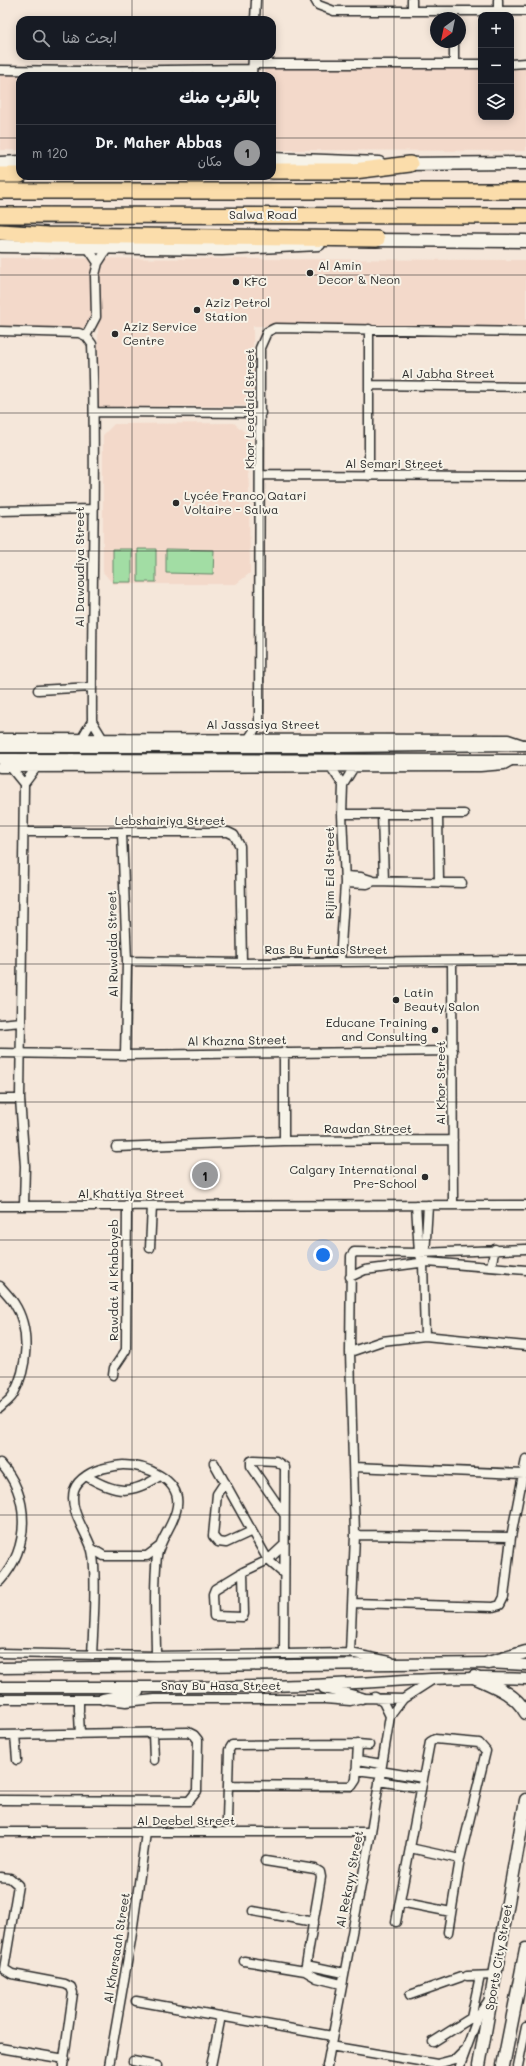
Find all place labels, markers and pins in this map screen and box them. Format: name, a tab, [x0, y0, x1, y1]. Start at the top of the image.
place label: Al Amin Decor & Neon	[318, 257, 400, 287]
marker: Al Amin Decor & Neon	[305, 268, 315, 278]
place label: KFC	[244, 273, 267, 289]
marker: KFC	[231, 277, 241, 287]
place label: Aziz Petrol Station	[205, 294, 270, 324]
marker: Aziz Petrol Station	[192, 305, 202, 315]
place label: Aziz Service Centre	[123, 318, 197, 348]
marker: Aziz Service Centre	[110, 329, 120, 339]
place label: Lycée Franco Qatari Voltaire - Salwa	[184, 487, 307, 517]
marker: Lycée Franco Qatari Voltaire - Salwa	[171, 498, 181, 508]
place label: Latin Beauty Salon	[404, 984, 479, 1014]
marker: Latin Beauty Salon	[391, 995, 401, 1005]
place label: Educane Training and Consulting	[326, 1014, 427, 1044]
marker: Educane Training and Consulting	[430, 1025, 440, 1035]
pin: 1	[192, 1160, 218, 1190]
place label: Calgary International Pre-School	[289, 1161, 417, 1191]
marker: Calgary International Pre-School	[420, 1172, 430, 1182]

